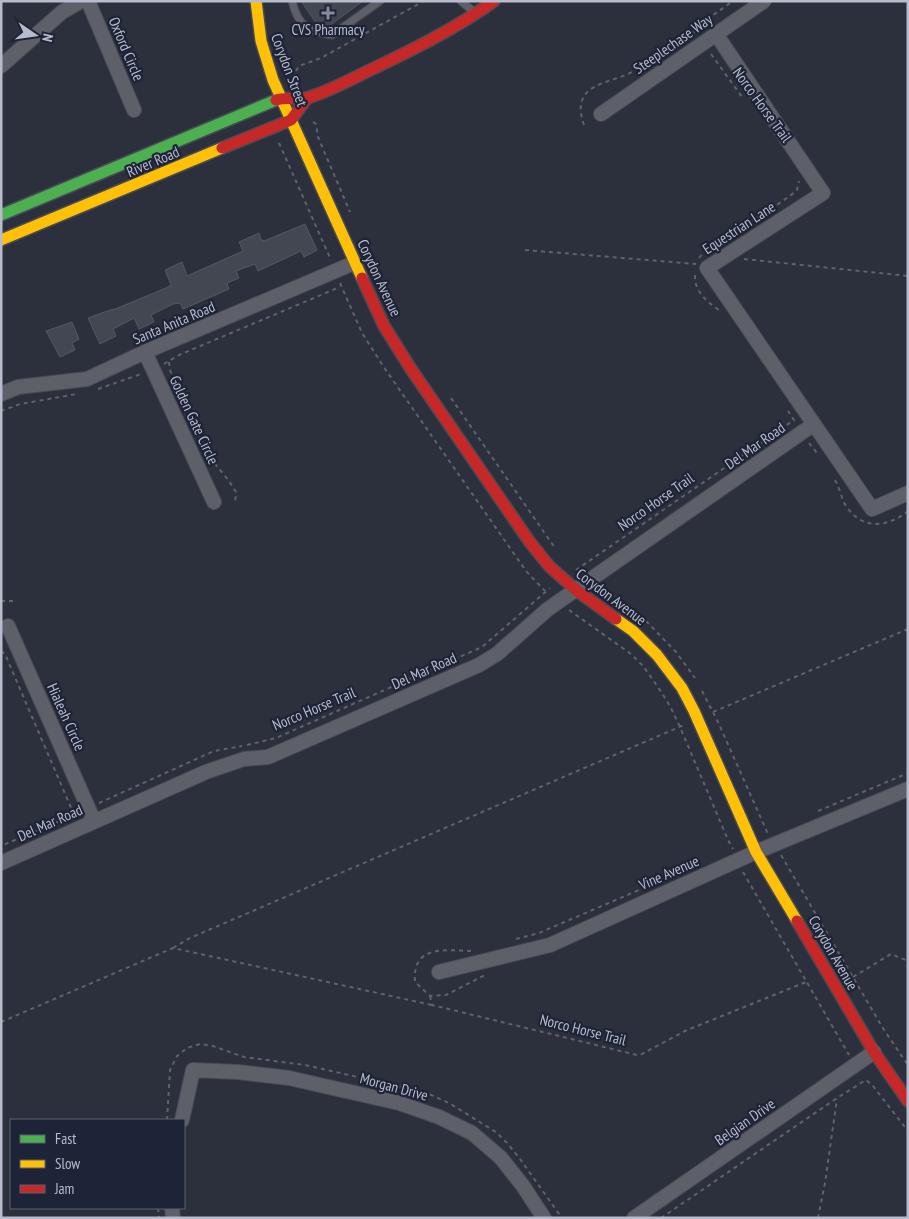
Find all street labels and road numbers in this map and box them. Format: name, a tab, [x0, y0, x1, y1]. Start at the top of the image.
street label: Steeplechase Way	[630, 9, 716, 78]
street label: Oxford Circle	[105, 14, 148, 84]
street label: Corydon Street	[267, 31, 312, 109]
street label: Norco Horse Trail	[729, 63, 796, 146]
street label: River Road	[124, 142, 182, 181]
street label: Equestrian Lane	[699, 197, 779, 258]
street label: Corydon Avenue	[353, 236, 406, 319]
street label: Santa Anita Road	[130, 297, 218, 348]
street label: Golden Gate Circle	[166, 372, 223, 467]
street label: Del Mar Road	[721, 418, 788, 473]
street label: Norco Horse Trail	[614, 468, 698, 535]
street label: Corydon Avenue	[572, 564, 650, 629]
street label: Del Mar Road	[388, 648, 459, 693]
street label: Hialeah Circle	[43, 680, 90, 754]
street label: Norco Horse Trail	[269, 682, 359, 735]
street label: Del Mar Road	[14, 800, 85, 845]
street label: Vine Avenue	[635, 851, 702, 895]
street label: Corydon Avenue	[804, 912, 862, 993]
street label: Norco Horse Trail	[538, 1010, 629, 1050]
street label: Morgan Drive	[358, 1068, 430, 1105]
street label: Belgian Drive	[711, 1094, 779, 1149]

